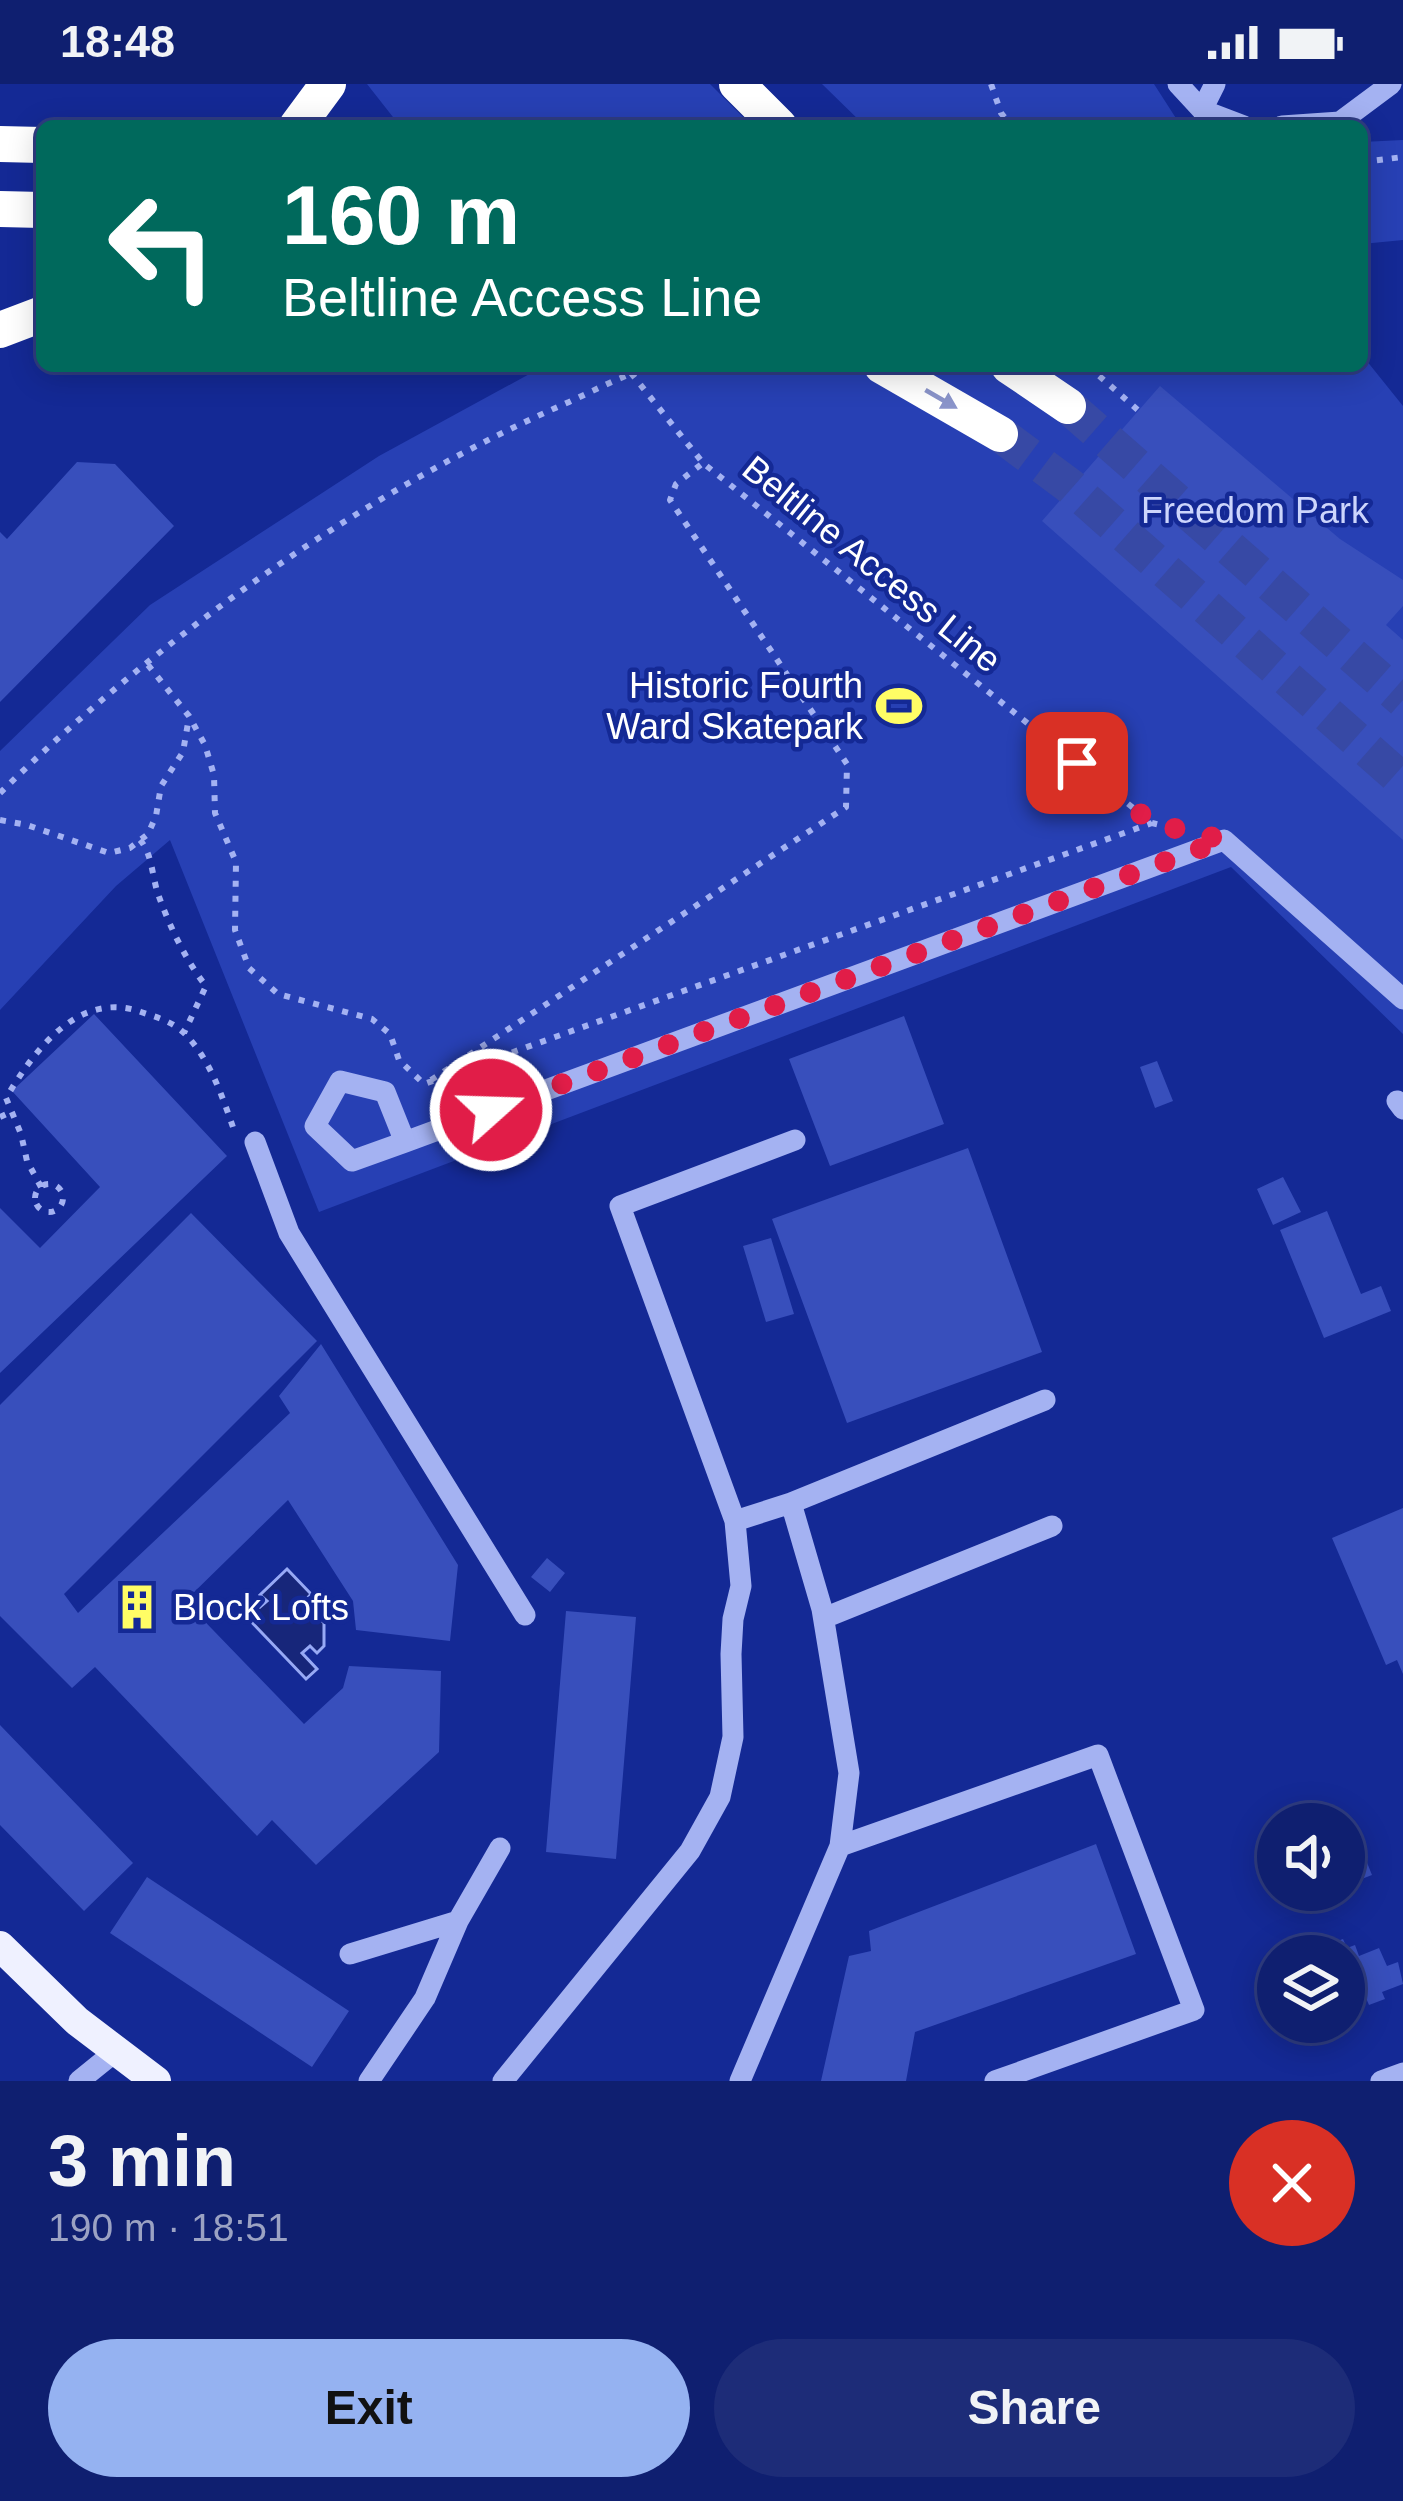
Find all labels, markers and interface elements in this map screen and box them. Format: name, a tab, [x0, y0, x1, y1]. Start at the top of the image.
text: 18:48	[60, 16, 175, 67]
icon: left	[84, 168, 240, 324]
text: 160 m	[282, 168, 520, 262]
text: Beltline Access Line	[282, 267, 762, 327]
one-way arrow	[925, 387, 958, 408]
street label: Beltline Access Line	[735, 447, 1009, 681]
park label: Freedom Park	[1141, 490, 1370, 531]
place label: Historic Fourth Ward Skatepark	[606, 665, 864, 747]
sports icon: Historic Fourth Ward Skatepark	[874, 681, 924, 731]
pin	[1026, 712, 1128, 814]
icon: arrive	[1044, 730, 1110, 796]
position arrow	[428, 1047, 554, 1173]
building icon: Block Lofts	[112, 1582, 162, 1632]
place label: Block Lofts	[173, 1587, 349, 1628]
map controls	[1257, 1803, 1365, 2043]
button: sound	[1257, 1803, 1365, 1911]
button: layers	[1257, 1935, 1365, 2043]
button: close	[1229, 2120, 1355, 2246]
text: 3 min	[48, 2121, 236, 2201]
text: 190 m · 18:51	[48, 2206, 289, 2249]
button: Exit	[48, 2339, 690, 2477]
button: Share	[714, 2339, 1355, 2477]

